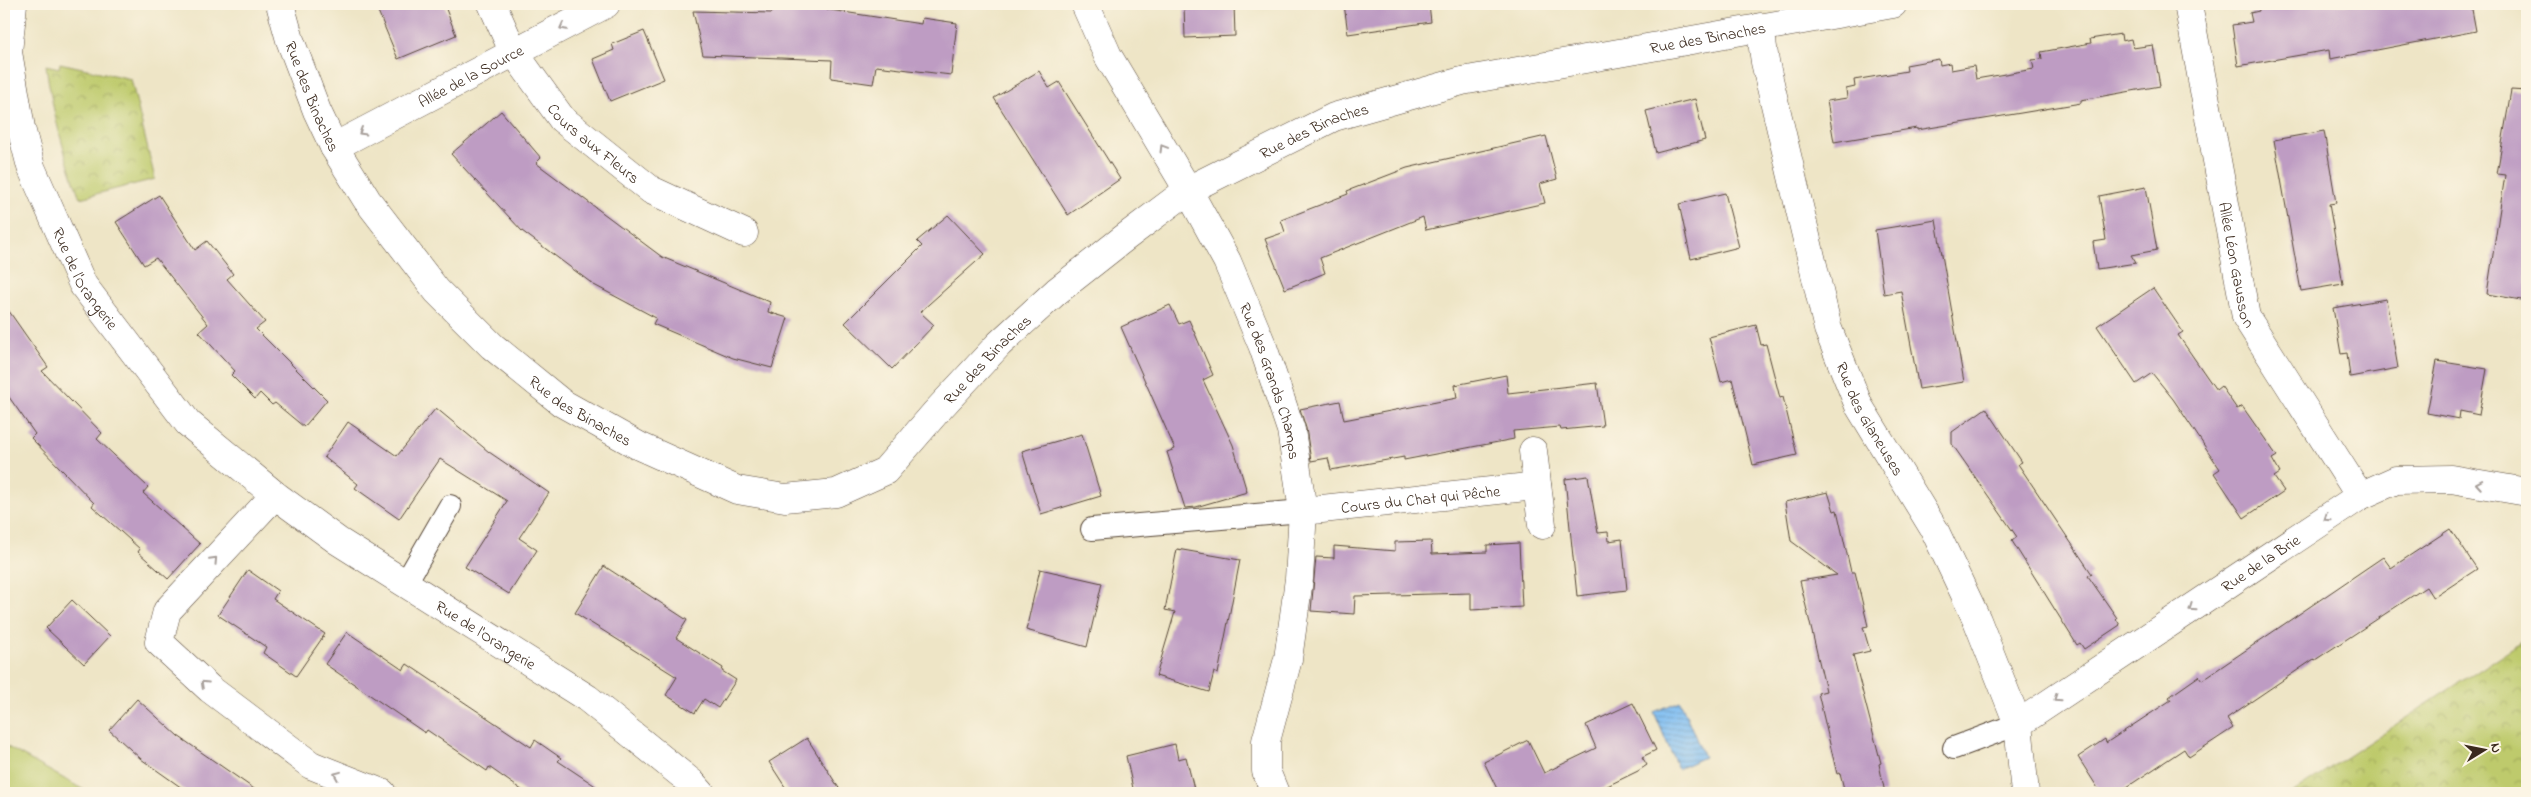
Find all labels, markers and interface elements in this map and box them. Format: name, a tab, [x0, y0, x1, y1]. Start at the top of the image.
street label: Rue des Binaches	[1648, 17, 1768, 61]
one-way arrow	[559, 21, 568, 31]
street label: Rue des Binaches	[278, 38, 345, 156]
street label: Allée de la Source	[414, 39, 529, 115]
street label: Rue des Binaches	[1256, 98, 1372, 166]
street label: Cours aux Fleurs	[540, 99, 644, 191]
one-way arrow	[358, 125, 367, 135]
one-way arrow	[1159, 144, 1169, 153]
street label: Allée Léon Gausson	[2211, 200, 2260, 333]
street label: Rue de l'Orangerie	[45, 224, 124, 336]
street label: Rue des Grands Champs	[1232, 299, 1305, 461]
street label: Rue des Binaches	[938, 310, 1038, 411]
street label: Rue des Glaneuses	[1828, 359, 1909, 481]
street label: Rue des Binaches	[523, 370, 635, 453]
one-way arrow	[2475, 479, 2484, 489]
street label: Cours du Chat qui Pêche	[1340, 480, 1502, 521]
one-way arrow	[2323, 512, 2333, 521]
street label: Rue de la Brie	[2217, 529, 2306, 599]
one-way arrow	[208, 557, 217, 566]
street label: Rue de l'Orangerie	[430, 595, 541, 677]
one-way arrow	[2188, 602, 2198, 611]
one-way arrow	[200, 681, 209, 690]
one-way arrow	[2053, 692, 2062, 701]
north arrow	[2458, 724, 2508, 774]
text: N	[2484, 742, 2506, 754]
one-way arrow	[333, 771, 342, 782]

